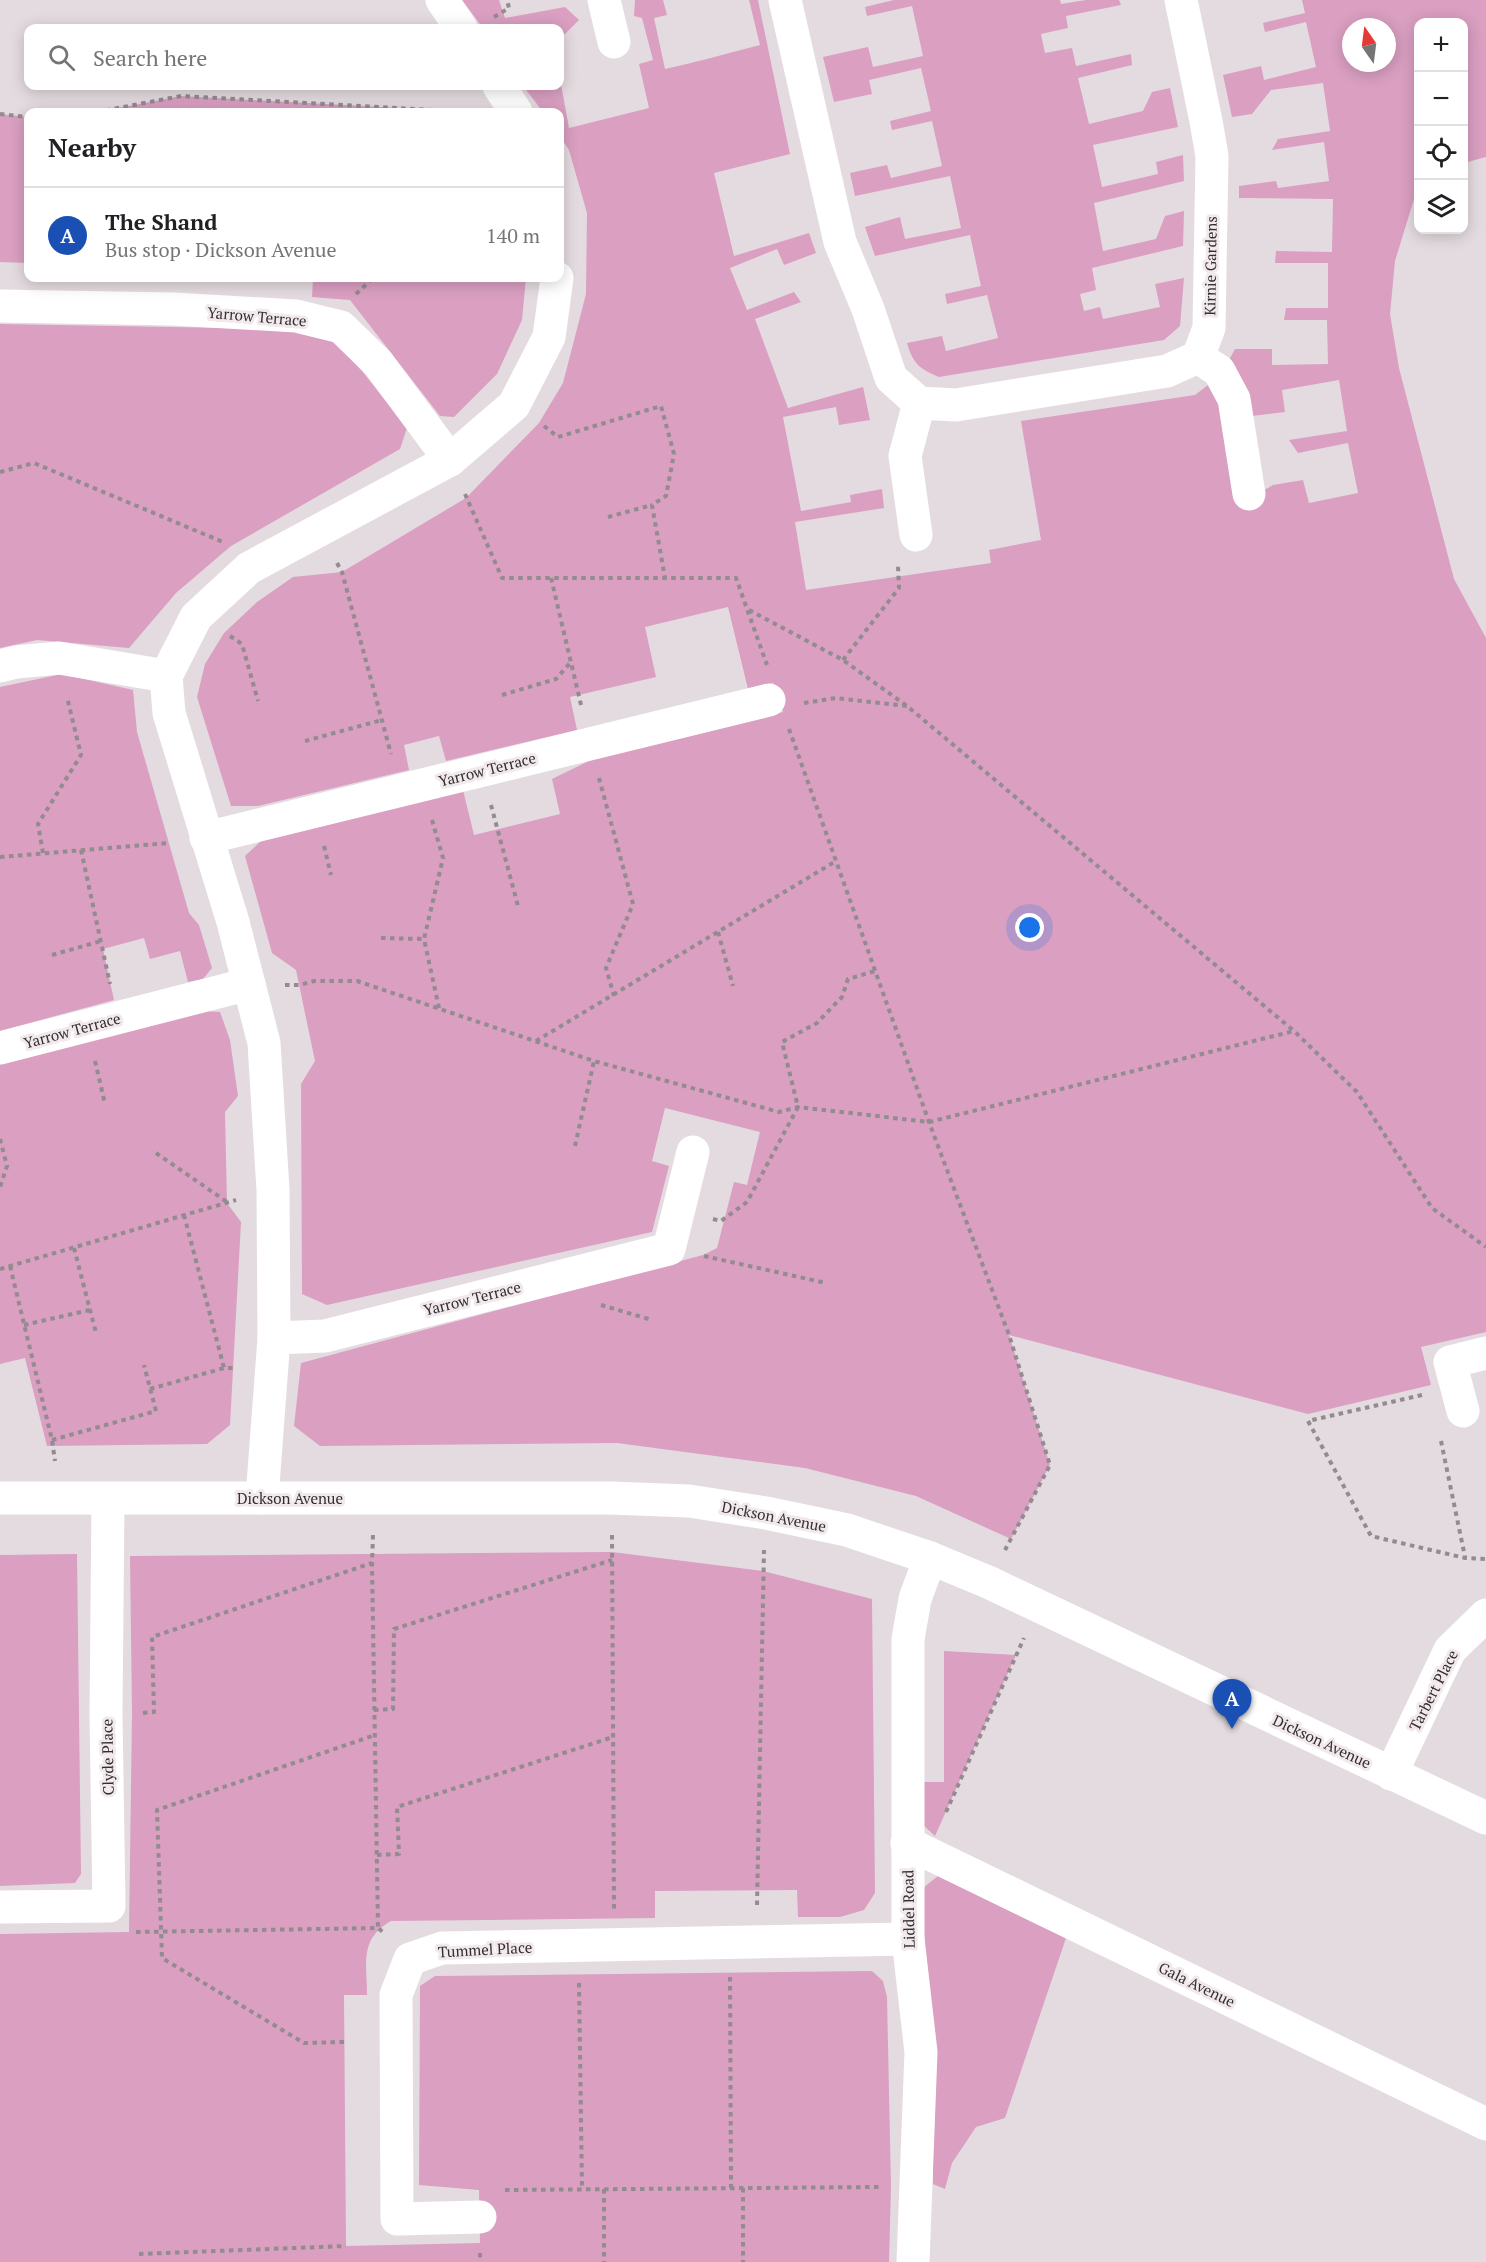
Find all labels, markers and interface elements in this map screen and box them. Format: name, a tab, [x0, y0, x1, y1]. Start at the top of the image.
north arrow	[1342, 18, 1396, 72]
map controls	[1414, 18, 1468, 234]
button: +	[1414, 18, 1468, 72]
search box	[24, 24, 564, 90]
icon: search	[45, 41, 78, 74]
text: Search here	[93, 43, 207, 72]
button: −	[1414, 72, 1468, 126]
button: locate	[1414, 126, 1468, 180]
text: Nearby	[48, 130, 136, 164]
button: layers	[1414, 180, 1468, 234]
text: The Shand	[105, 207, 217, 236]
street label: Kirnie Gardens	[1199, 216, 1221, 316]
text: A	[60, 222, 75, 249]
text: 140 m	[486, 222, 540, 249]
text: Bus stop · Dickson Avenue	[105, 236, 337, 263]
street label: Yarrow Terrace	[207, 302, 307, 330]
street label: Yarrow Terrace	[436, 747, 538, 791]
your location	[1015, 913, 1044, 942]
street label: Yarrow Terrace	[21, 1007, 123, 1053]
street label: Yarrow Terrace	[421, 1276, 523, 1320]
street label: Dickson Avenue	[237, 1488, 343, 1508]
street label: Dickson Avenue	[720, 1496, 828, 1536]
street label: Tarbert Place	[1404, 1646, 1462, 1734]
pin: A	[1212, 1680, 1252, 1729]
street label: Dickson Avenue	[1270, 1710, 1374, 1772]
street label: Clyde Place	[96, 1719, 118, 1795]
street label: Liddel Road	[897, 1870, 919, 1948]
street label: Tummel Place	[437, 1937, 533, 1961]
street label: Gala Avenue	[1156, 1957, 1238, 2011]

